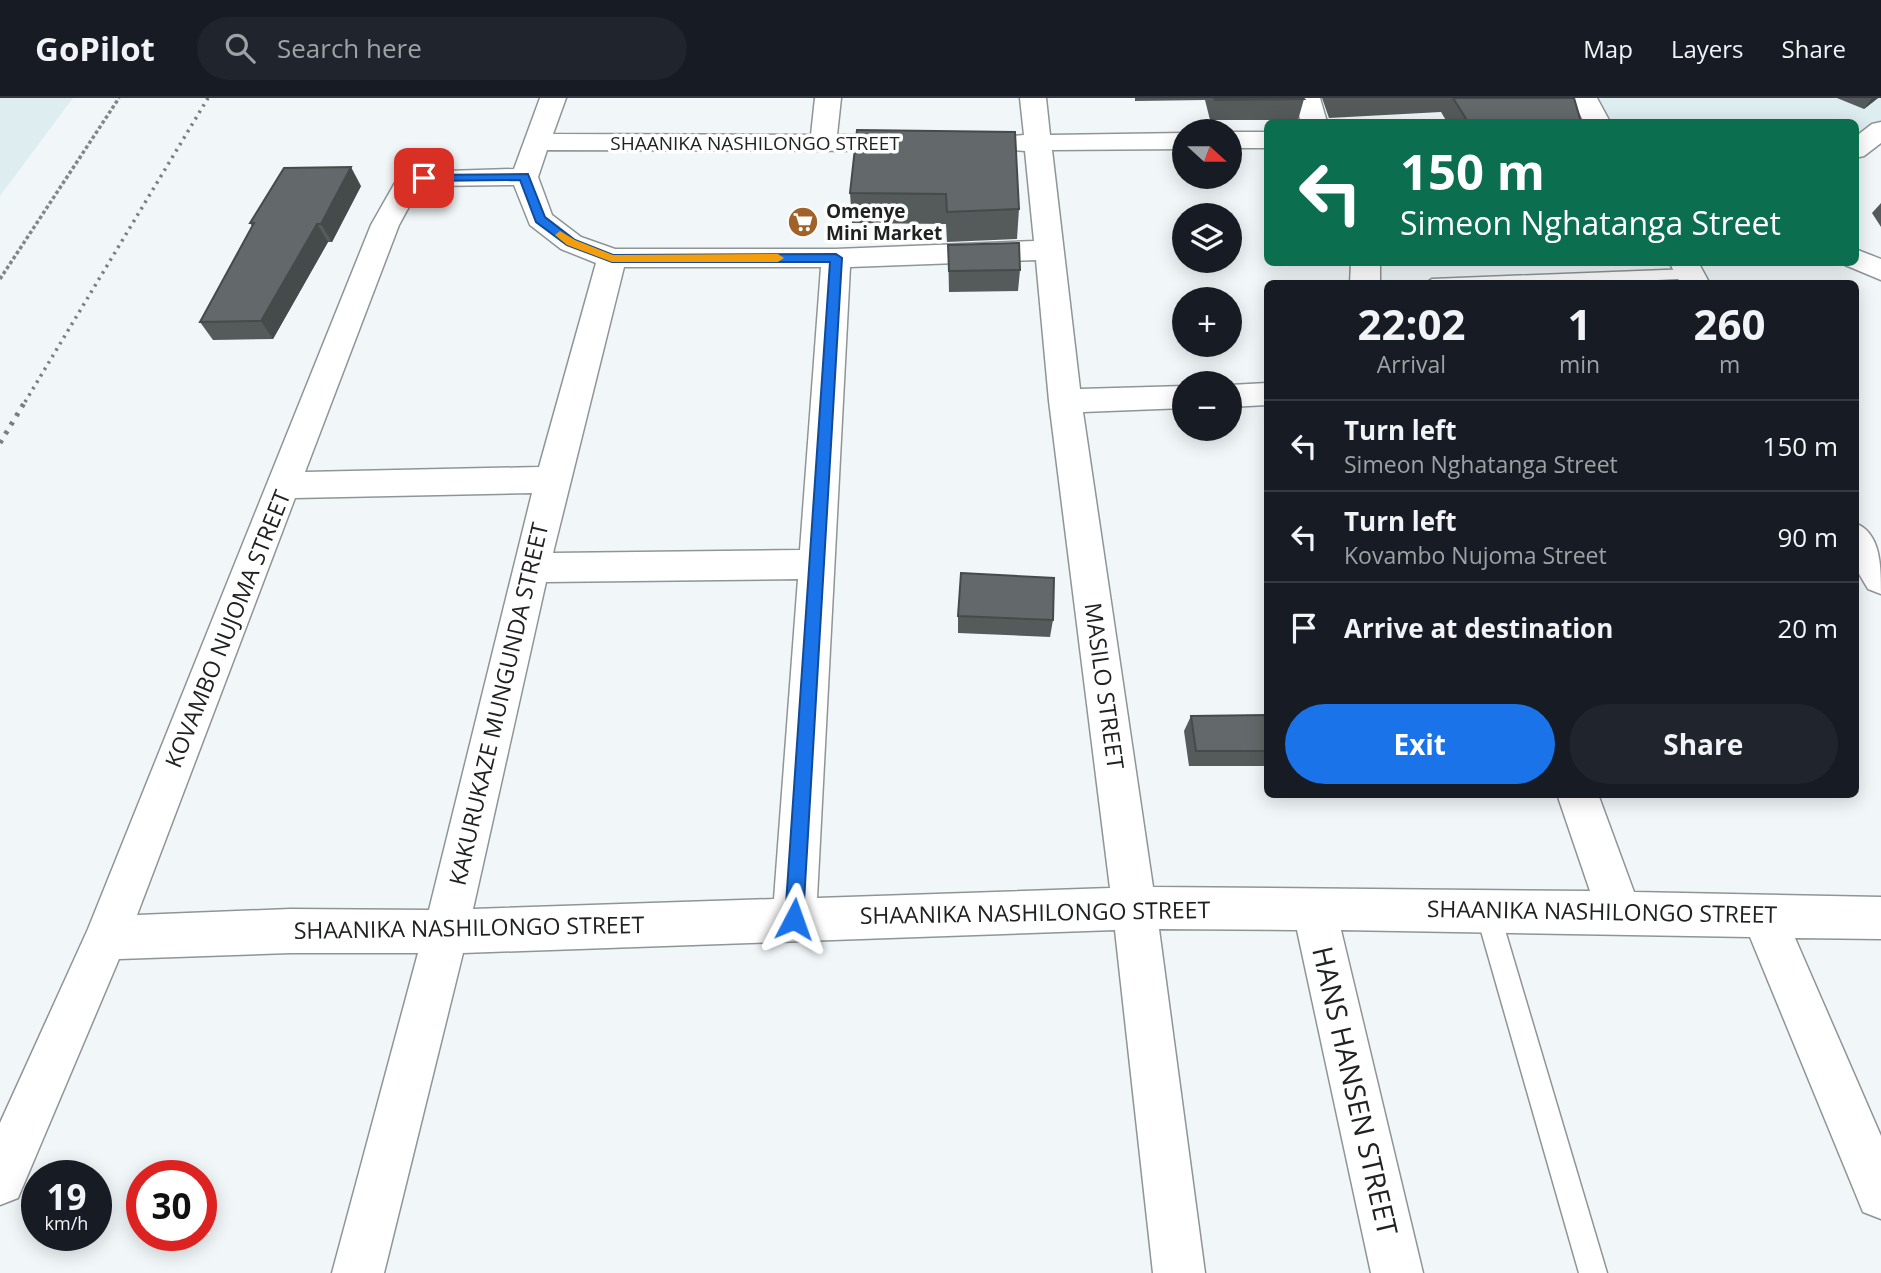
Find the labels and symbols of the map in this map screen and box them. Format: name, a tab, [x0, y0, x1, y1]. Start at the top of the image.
north arrow	[1172, 119, 1242, 189]
street label: SHAANIKA NASHILONGO STREET	[610, 130, 900, 156]
pin	[394, 148, 454, 208]
place label: Omenye Mini Market	[826, 198, 942, 246]
supermarket icon: Omenye Mini Market	[786, 205, 820, 239]
street label: KOVAMBO NUJOMA STREET	[157, 485, 298, 772]
street label: KAKURUKAZE MUNGUNDA STREET	[441, 519, 555, 888]
street label: MASILO STREET	[1077, 601, 1133, 772]
position arrow	[757, 882, 831, 956]
street label: SHAANIKA NASHILONGO STREET	[1427, 892, 1778, 930]
street label: SHAANIKA NASHILONGO STREET	[860, 893, 1211, 931]
street label: SHAANIKA NASHILONGO STREET	[294, 908, 645, 946]
street label: HANS HANSEN STREET	[1304, 943, 1408, 1240]
speed limit sign: 30	[126, 1160, 217, 1251]

